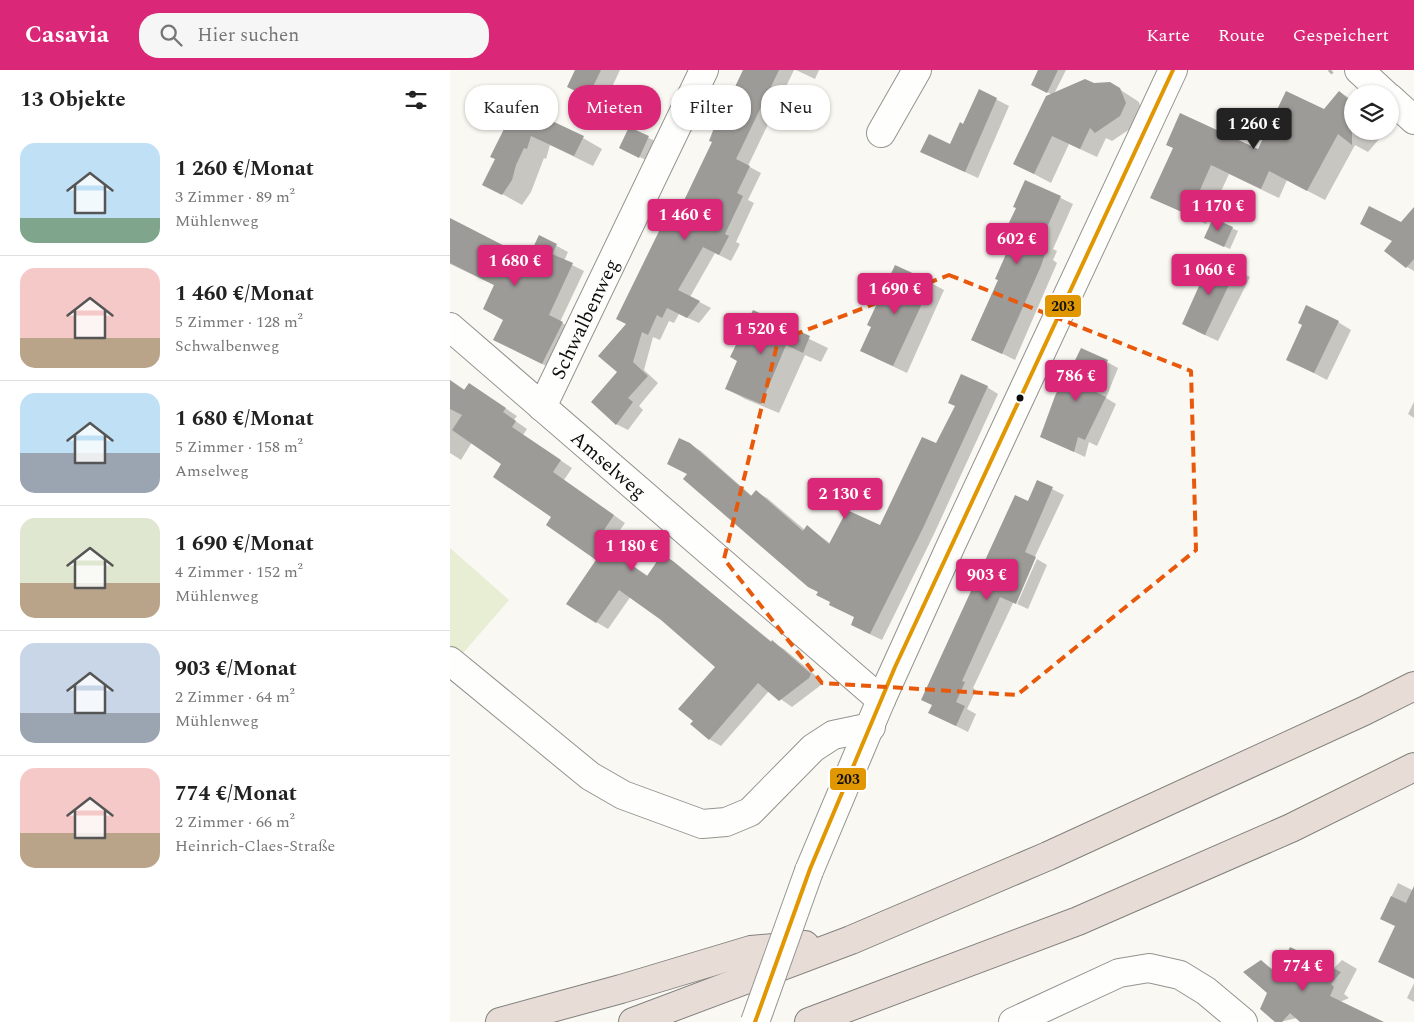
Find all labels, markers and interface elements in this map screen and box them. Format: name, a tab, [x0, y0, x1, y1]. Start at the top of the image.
search box	[139, 13, 489, 58]
text: Casavia	[25, 17, 109, 53]
icon: search	[157, 21, 185, 49]
text: Hier suchen	[197, 21, 299, 50]
text: Karte	[1146, 22, 1190, 49]
text: Route	[1218, 22, 1265, 49]
text: Gespeichert	[1293, 22, 1389, 49]
text: 13 Objekte	[20, 84, 126, 116]
chip: Kaufen	[465, 85, 558, 130]
chip: Mieten	[568, 85, 661, 130]
chip: Filter	[671, 85, 751, 130]
chip: Neu	[761, 85, 830, 130]
map controls	[1344, 85, 1399, 140]
button: layers	[1344, 85, 1399, 140]
icon: filters	[402, 86, 430, 114]
pin: 1 260 €	[1208, 108, 1300, 150]
text: 1 260 €	[1228, 112, 1280, 136]
text: 1 260 €/Monat	[175, 153, 314, 185]
icon: home	[60, 163, 120, 223]
text: 3 Zimmer · 89 m²	[175, 185, 295, 209]
pin: 1 170 €	[1172, 190, 1264, 232]
text: 1 170 €	[1192, 194, 1244, 218]
pin: 1 460 €	[639, 198, 731, 241]
text: 1 460 €	[659, 203, 711, 227]
text: Mühlenweg	[175, 209, 259, 233]
pin: 602 €	[982, 222, 1052, 265]
text: 602 €	[997, 227, 1037, 251]
pin: 1 680 €	[469, 244, 561, 287]
text: 1 680 €	[489, 249, 541, 273]
street label: Schwalbenweg	[543, 254, 627, 385]
pin: 1 060 €	[1163, 254, 1255, 296]
text: 1 060 €	[1183, 258, 1235, 282]
pin: 1 690 €	[849, 272, 941, 315]
text: 1 690 €	[869, 277, 921, 301]
text: 1 460 €/Monat	[175, 278, 314, 310]
icon: home	[60, 288, 120, 348]
line badge: 203	[1044, 294, 1082, 318]
text: 203	[1051, 296, 1075, 317]
text: 5 Zimmer · 128 m²	[175, 310, 303, 334]
pin: 1 520 €	[715, 312, 807, 355]
text: 1 520 €	[735, 317, 787, 341]
text: Schwalbenweg	[175, 334, 280, 358]
pin: 786 €	[1041, 360, 1111, 402]
text: 786 €	[1056, 364, 1096, 388]
unlabelled marker	[1015, 393, 1025, 403]
text: 1 680 €/Monat	[175, 403, 314, 435]
icon: home	[60, 413, 120, 473]
street label: Amselweg	[564, 424, 653, 507]
text: 5 Zimmer · 158 m²	[175, 435, 303, 459]
text: Amselweg	[175, 459, 249, 483]
pin: 2 130 €	[799, 478, 891, 520]
text: 2 130 €	[819, 482, 871, 506]
text: 1 690 €/Monat	[175, 528, 314, 560]
pin: 1 180 €	[586, 530, 678, 572]
text: 1 180 €	[606, 534, 658, 558]
icon: home	[60, 538, 120, 598]
pin: 903 €	[952, 558, 1022, 601]
text: 4 Zimmer · 152 m²	[175, 560, 303, 584]
text: 903 €	[967, 563, 1007, 587]
text: Mühlenweg	[175, 584, 259, 608]
text: 903 €/Monat	[175, 653, 297, 685]
icon: home	[60, 663, 120, 723]
text: 2 Zimmer · 64 m²	[175, 685, 295, 709]
text: Mühlenweg	[175, 709, 259, 733]
line badge: 203	[829, 767, 867, 791]
text: 203	[836, 769, 860, 790]
text: 774 €/Monat	[175, 778, 297, 810]
icon: home	[60, 788, 120, 848]
text: 2 Zimmer · 66 m²	[175, 810, 295, 834]
text: Heinrich-Claes-Straße	[175, 834, 335, 858]
pin: 774 €	[1268, 950, 1338, 992]
text: 774 €	[1283, 954, 1323, 978]

